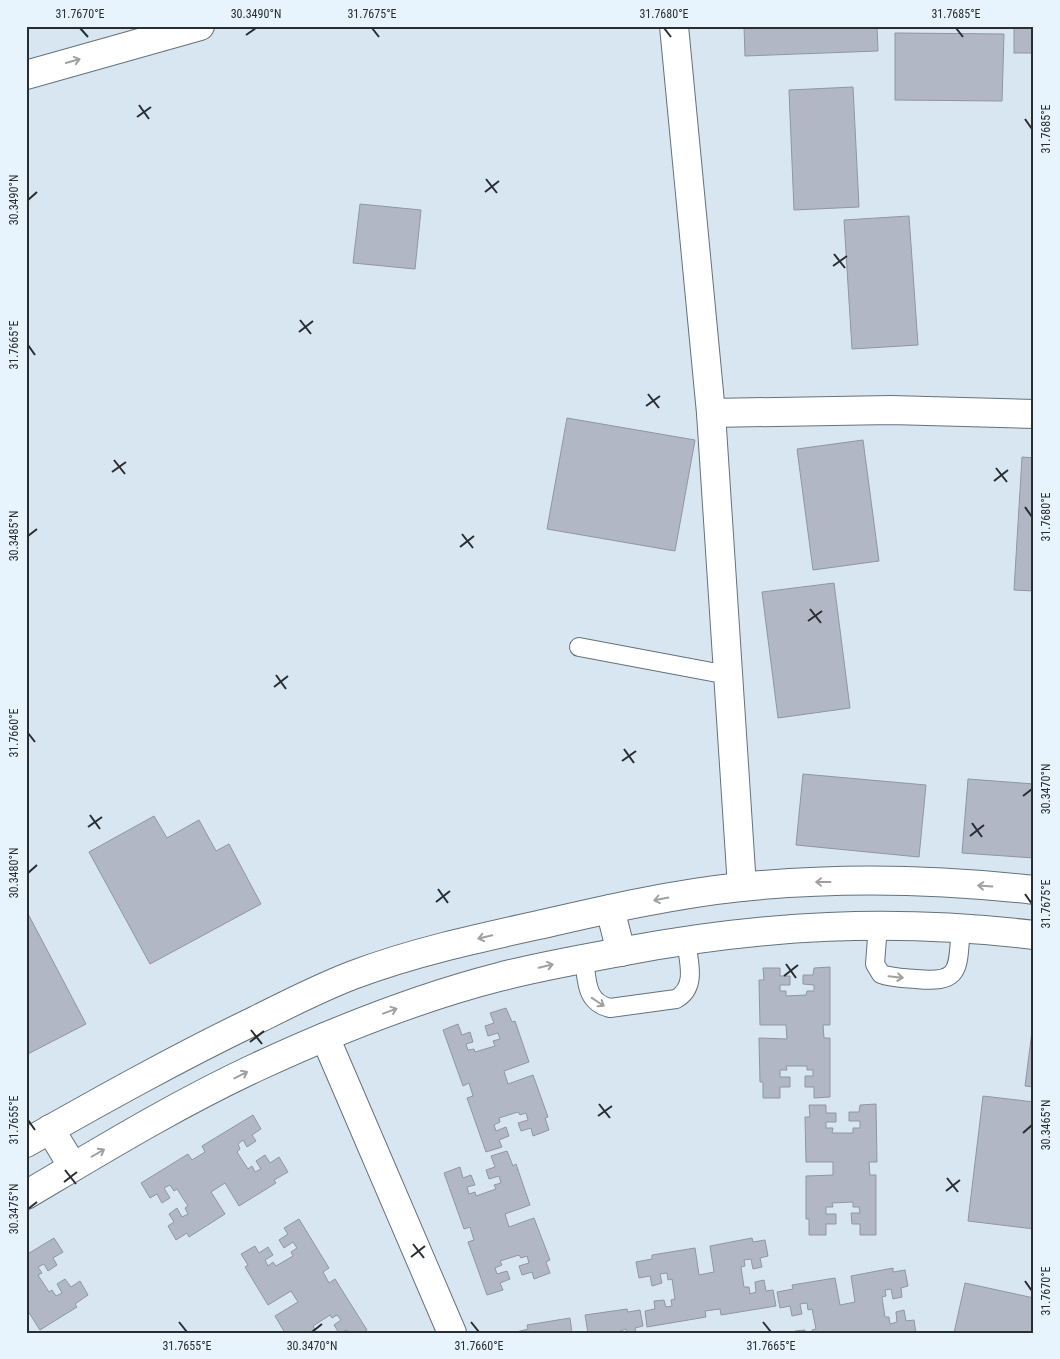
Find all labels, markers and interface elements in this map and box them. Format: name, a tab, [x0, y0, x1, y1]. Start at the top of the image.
text: 31.7670°E	[55, 7, 105, 21]
text: 30.3490°N	[231, 7, 281, 21]
text: 31.7675°E	[347, 7, 397, 21]
text: 31.7680°E	[639, 7, 689, 21]
text: 31.7685°E	[931, 7, 981, 21]
one-way arrow	[65, 55, 81, 65]
text: 31.7685°E	[1039, 104, 1053, 154]
text: 30.3490°N	[7, 175, 21, 225]
text: 31.7665°E	[7, 320, 21, 370]
text: 31.7680°E	[1039, 492, 1053, 542]
text: 30.3485°N	[7, 511, 21, 561]
text: 31.7660°E	[7, 708, 21, 758]
text: 30.3470°N	[1039, 764, 1053, 814]
text: 30.3480°N	[7, 848, 21, 898]
one-way arrow	[815, 877, 832, 887]
text: 31.7675°E	[1039, 879, 1053, 929]
one-way arrow	[977, 881, 993, 890]
one-way arrow	[654, 894, 670, 904]
one-way arrow	[478, 932, 494, 942]
one-way arrow	[538, 961, 554, 970]
one-way arrow	[887, 972, 903, 982]
one-way arrow	[591, 997, 605, 1007]
one-way arrow	[382, 1006, 398, 1015]
one-way arrow	[233, 1070, 248, 1079]
text: 31.7655°E	[7, 1095, 21, 1145]
text: 30.3465°N	[1039, 1100, 1053, 1150]
one-way arrow	[91, 1147, 105, 1157]
text: 30.3475°N	[7, 1184, 21, 1234]
text: 31.7670°E	[1039, 1266, 1053, 1316]
text: 31.7655°E	[162, 1339, 212, 1353]
text: 30.3470°N	[287, 1339, 337, 1353]
text: 31.7660°E	[454, 1339, 504, 1353]
text: 31.7665°E	[746, 1339, 796, 1353]

